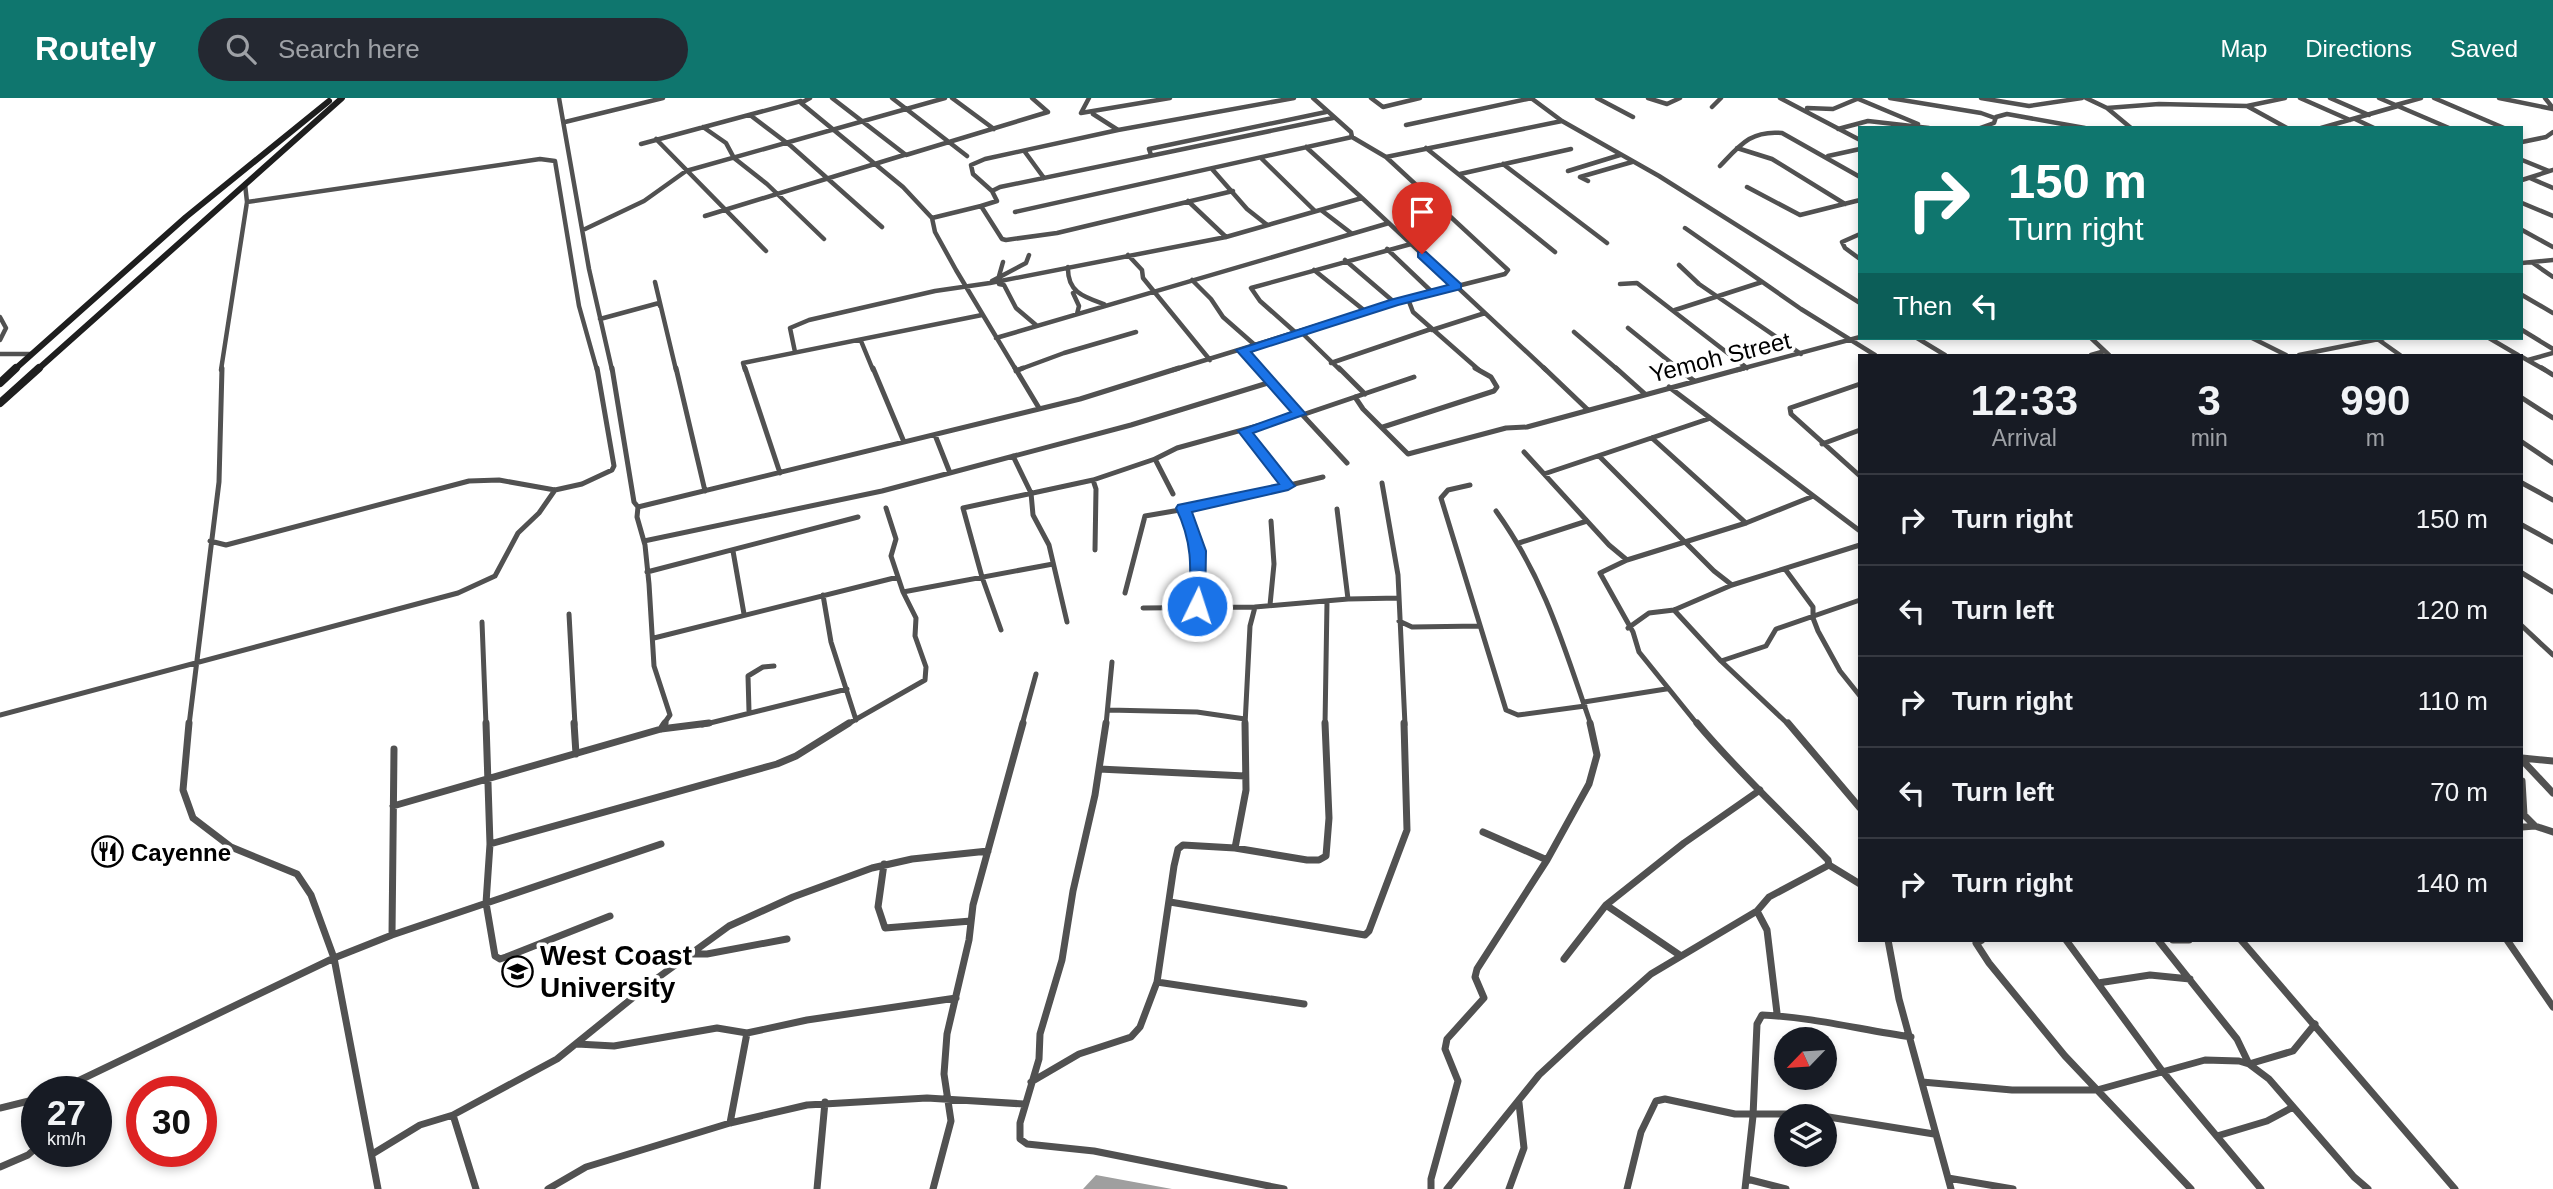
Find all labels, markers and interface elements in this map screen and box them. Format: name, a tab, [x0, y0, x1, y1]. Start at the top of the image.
search box	[198, 18, 688, 81]
text: Routely	[35, 30, 156, 67]
icon: search	[222, 30, 260, 68]
text: Search here	[278, 34, 420, 64]
text: Map	[2221, 35, 2267, 62]
text: Directions	[2305, 35, 2412, 62]
text: Saved	[2450, 35, 2518, 62]
icon: right	[1893, 154, 1984, 245]
text: 150 m	[2008, 154, 2147, 208]
pin	[1392, 182, 1452, 254]
icon: arrive	[1403, 193, 1441, 231]
text: Turn right	[2008, 211, 2144, 247]
icon: left	[1966, 287, 2004, 325]
text: Then	[1893, 291, 1952, 321]
street label: Yemoh Street	[1647, 326, 1794, 388]
text: 12:33	[1971, 377, 2078, 424]
text: 3	[2197, 377, 2221, 424]
text: 990	[2340, 377, 2410, 424]
text: Arrival	[1992, 425, 2057, 451]
text: min	[2191, 425, 2228, 451]
text: m	[2366, 425, 2385, 451]
icon: right	[1893, 501, 1931, 539]
text: Turn right	[1952, 504, 2073, 534]
text: 150 m	[2416, 504, 2488, 534]
position arrow	[1160, 569, 1234, 643]
icon: left	[1893, 592, 1931, 630]
text: Turn left	[1952, 595, 2054, 625]
text: 120 m	[2416, 595, 2488, 625]
icon: right	[1893, 683, 1931, 721]
text: Turn right	[1952, 686, 2073, 716]
text: 110 m	[2418, 686, 2488, 716]
icon: left	[1893, 774, 1931, 812]
text: Turn left	[1952, 777, 2054, 807]
text: 70 m	[2430, 777, 2488, 807]
restaurant icon: Cayenne	[91, 835, 125, 869]
place label: Cayenne	[131, 839, 231, 866]
icon: right	[1893, 865, 1931, 903]
text: Turn right	[1952, 868, 2073, 898]
text: 140 m	[2416, 868, 2488, 898]
place label: West Coast University	[540, 940, 692, 1003]
school or university icon: West Coast University	[500, 954, 534, 988]
north arrow	[1774, 1027, 1838, 1090]
map controls	[1774, 1027, 1837, 1167]
speed limit sign: 30	[126, 1076, 217, 1167]
text: 27	[47, 1093, 86, 1132]
button: layers	[1774, 1104, 1837, 1167]
text: km/h	[47, 1129, 86, 1149]

